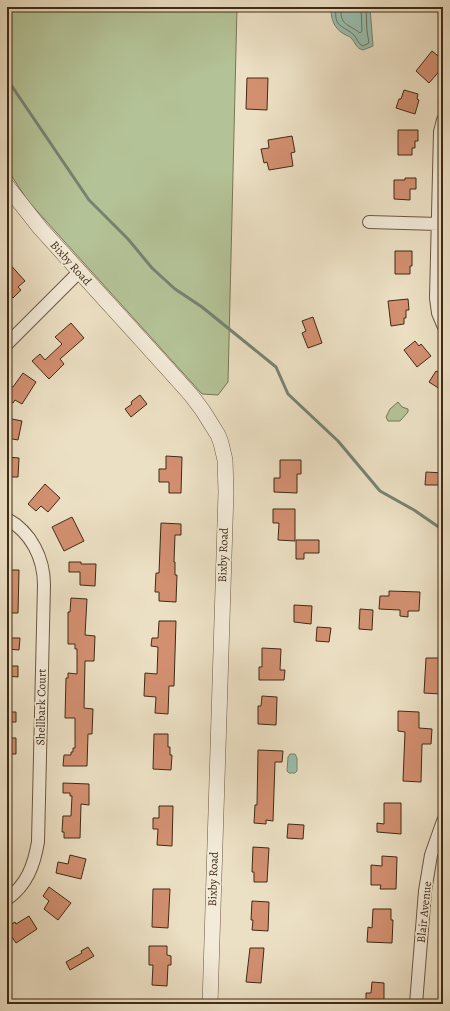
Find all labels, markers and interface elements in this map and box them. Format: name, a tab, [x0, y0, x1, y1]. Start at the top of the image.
street label: Bixby Road	[47, 237, 96, 289]
street label: Bixby Road	[214, 527, 232, 583]
street label: Shellbark Court	[32, 668, 50, 746]
street label: Bixby Road	[204, 851, 222, 907]
street label: Blair Avenue	[413, 880, 435, 944]

